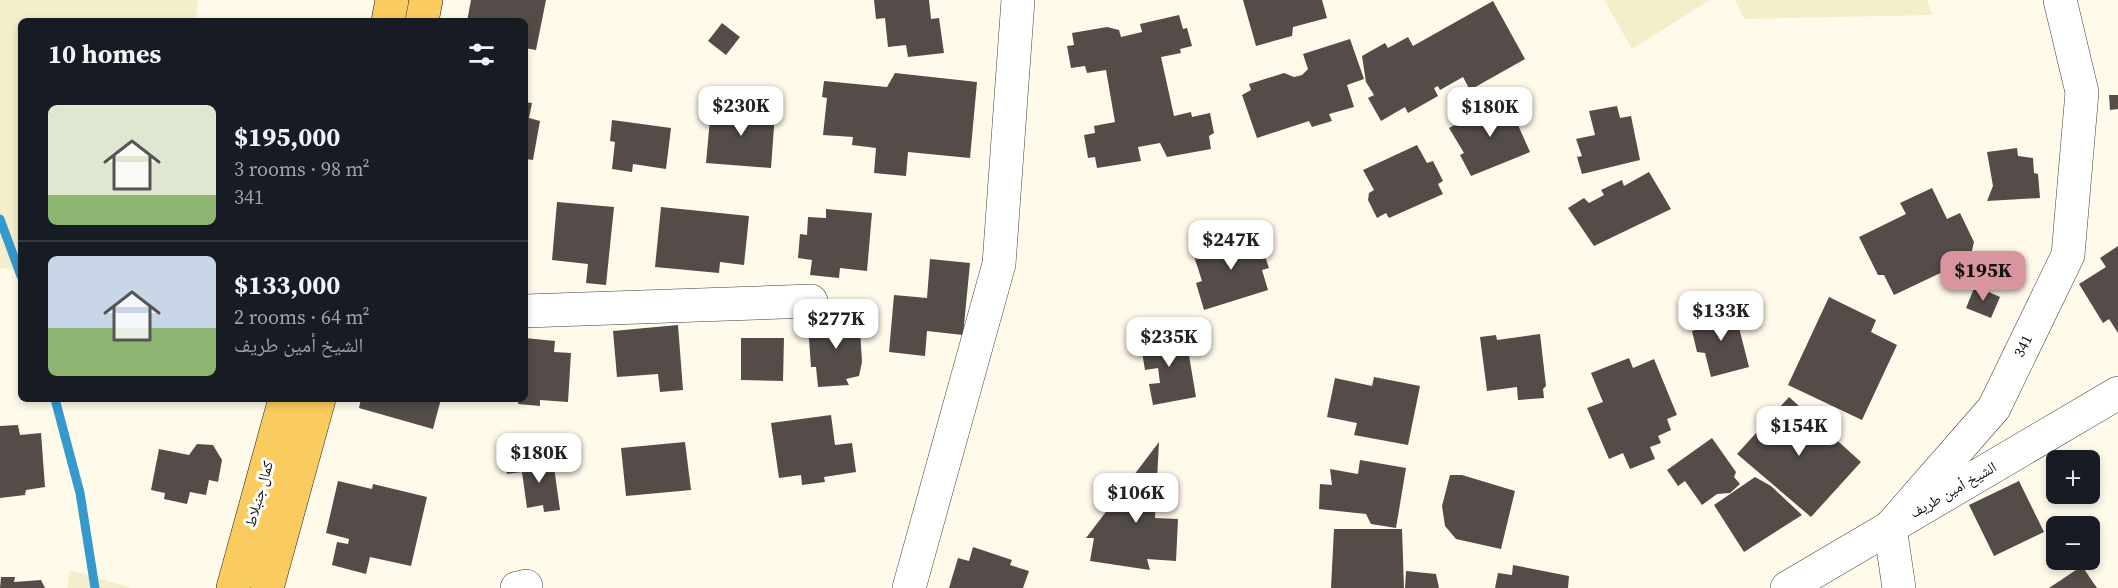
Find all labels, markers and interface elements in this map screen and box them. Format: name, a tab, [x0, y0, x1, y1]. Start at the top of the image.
text: 10 homes	[48, 36, 161, 72]
icon: filters	[465, 38, 498, 71]
pin: $230K	[699, 86, 783, 137]
pin: $180K	[1448, 87, 1532, 138]
text: $230K	[712, 91, 770, 119]
text: $180K	[1461, 92, 1519, 120]
text: $195,000	[234, 119, 340, 155]
icon: home	[96, 129, 168, 201]
text: 3 rooms · 98 m²	[234, 155, 370, 183]
text: 341	[234, 183, 264, 211]
pin: $247K	[1189, 220, 1273, 271]
text: $247K	[1202, 225, 1260, 253]
pin: $195K	[1941, 251, 2025, 302]
text: $195K	[1954, 256, 2012, 284]
text: $133,000	[234, 267, 340, 303]
icon: home	[96, 280, 168, 352]
pin: $133K	[1679, 291, 1763, 342]
text: $133K	[1692, 296, 1750, 324]
pin: $277K	[794, 299, 878, 350]
text: 2 rooms · 64 m²	[234, 303, 370, 331]
text: $277K	[807, 304, 865, 332]
pin: $235K	[1127, 317, 1211, 368]
text: $235K	[1140, 322, 1198, 350]
text: الشيخ أمين طريف	[234, 331, 363, 359]
street label: 341	[2008, 331, 2037, 361]
pin: $154K	[1757, 406, 1841, 457]
text: $154K	[1770, 411, 1828, 439]
pin: $180K	[497, 433, 581, 484]
text: $180K	[510, 438, 568, 466]
map controls	[2046, 450, 2100, 570]
button: +	[2046, 450, 2100, 504]
street label: الشيخ أمين طريف	[1905, 456, 2000, 523]
street label: كمال جنبلاط	[239, 458, 278, 529]
pin: $106K	[1094, 473, 1178, 524]
text: $106K	[1107, 478, 1165, 506]
button: −	[2046, 516, 2100, 570]

